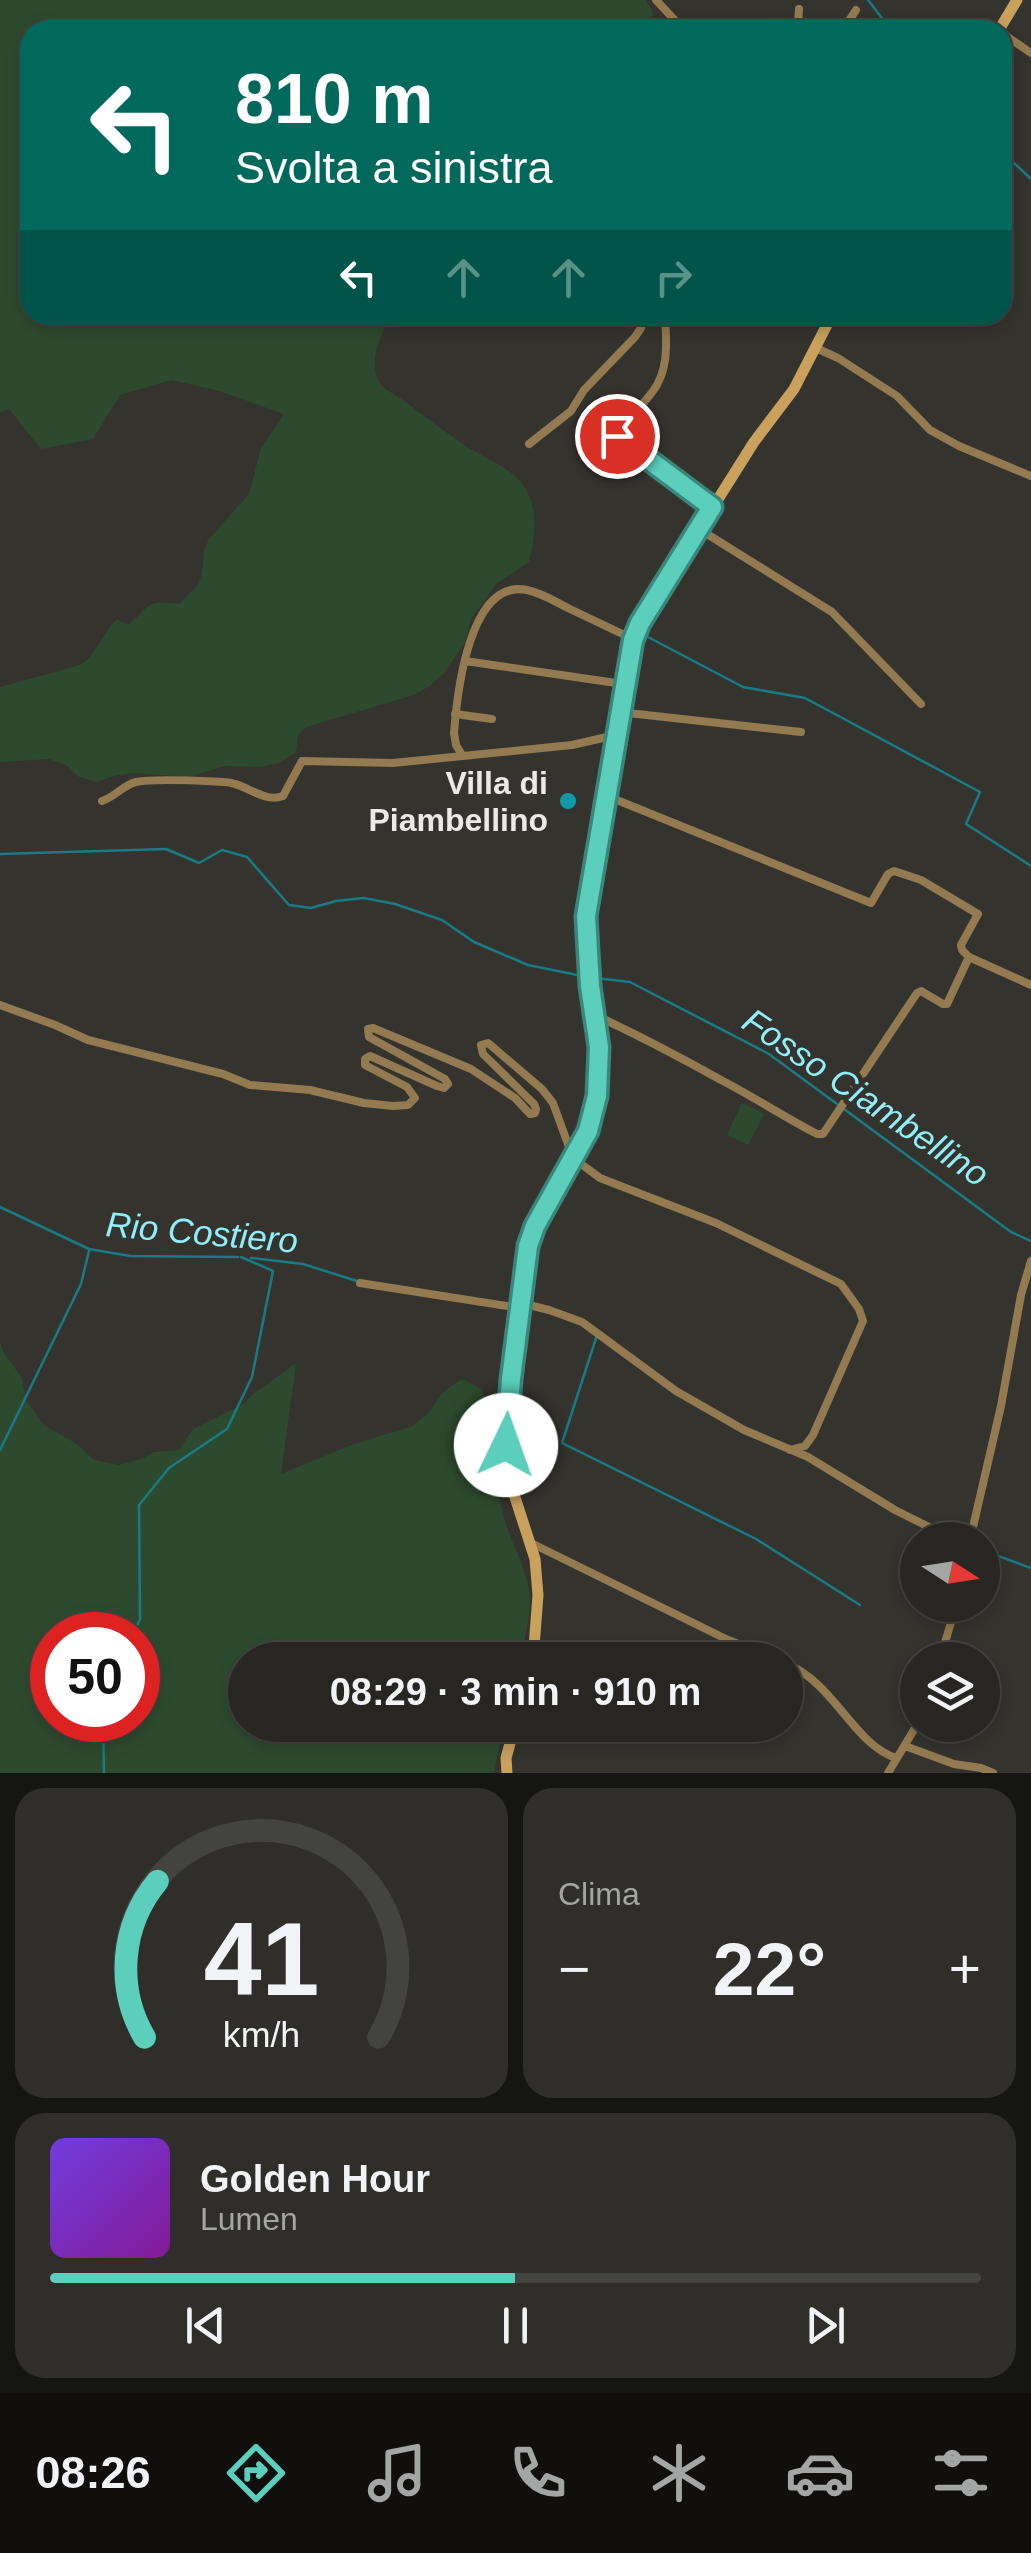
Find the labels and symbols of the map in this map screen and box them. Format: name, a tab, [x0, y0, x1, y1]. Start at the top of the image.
pin	[575, 394, 660, 479]
place label: Villa di Piambellino	[368, 765, 548, 838]
marker: Villa di Piambellino	[557, 790, 579, 812]
water label: Fosso Ciambellino	[736, 1000, 996, 1194]
water label: Rio Costiero	[104, 1204, 300, 1260]
position arrow	[454, 1393, 558, 1497]
north arrow	[900, 1522, 1000, 1622]
speed limit sign: 50	[30, 1612, 160, 1742]

